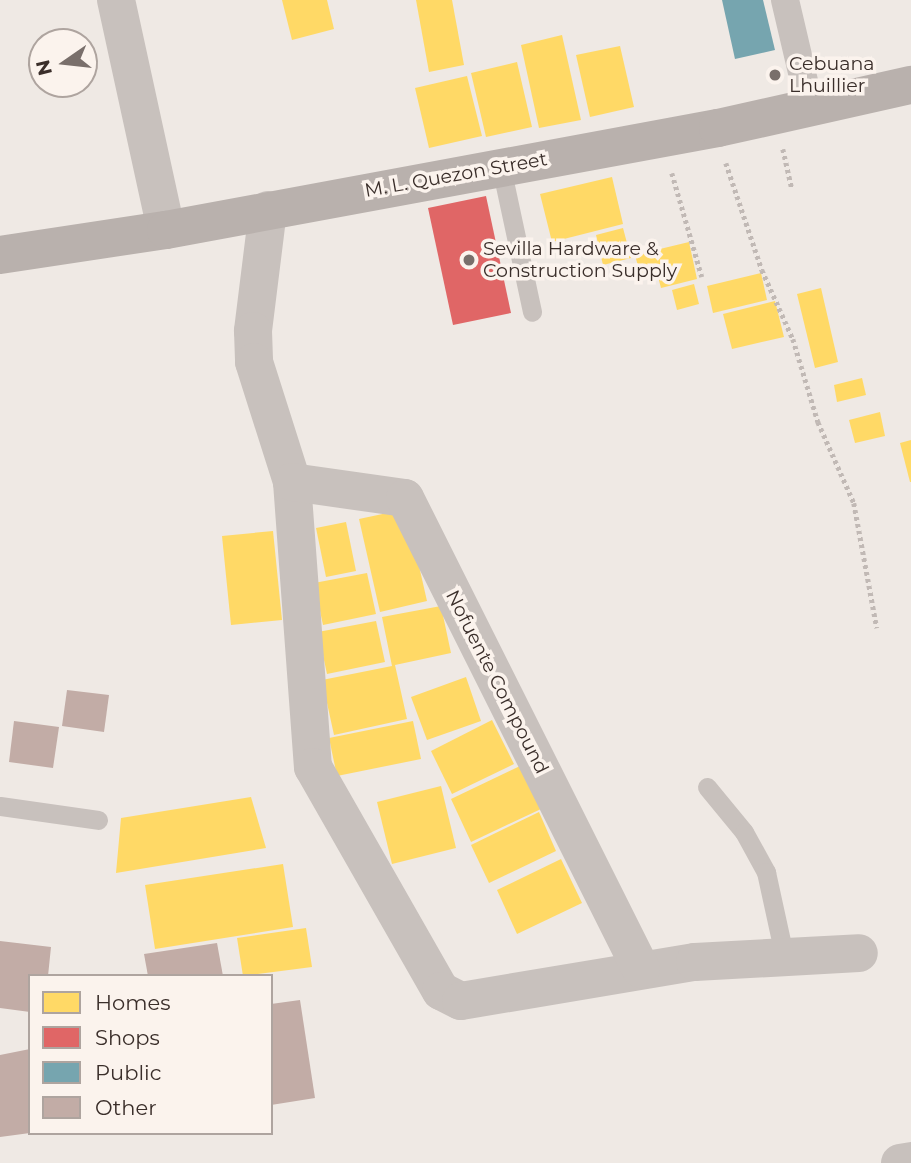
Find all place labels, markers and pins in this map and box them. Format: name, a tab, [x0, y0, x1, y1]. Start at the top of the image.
place label: Cebuana Lhuillier	[789, 53, 874, 97]
marker: Cebuana Lhuillier	[767, 67, 783, 83]
place label: Sevilla Hardware & Construction Supply	[483, 238, 677, 282]
marker: Sevilla Hardware & Construction Supply	[461, 252, 477, 268]

